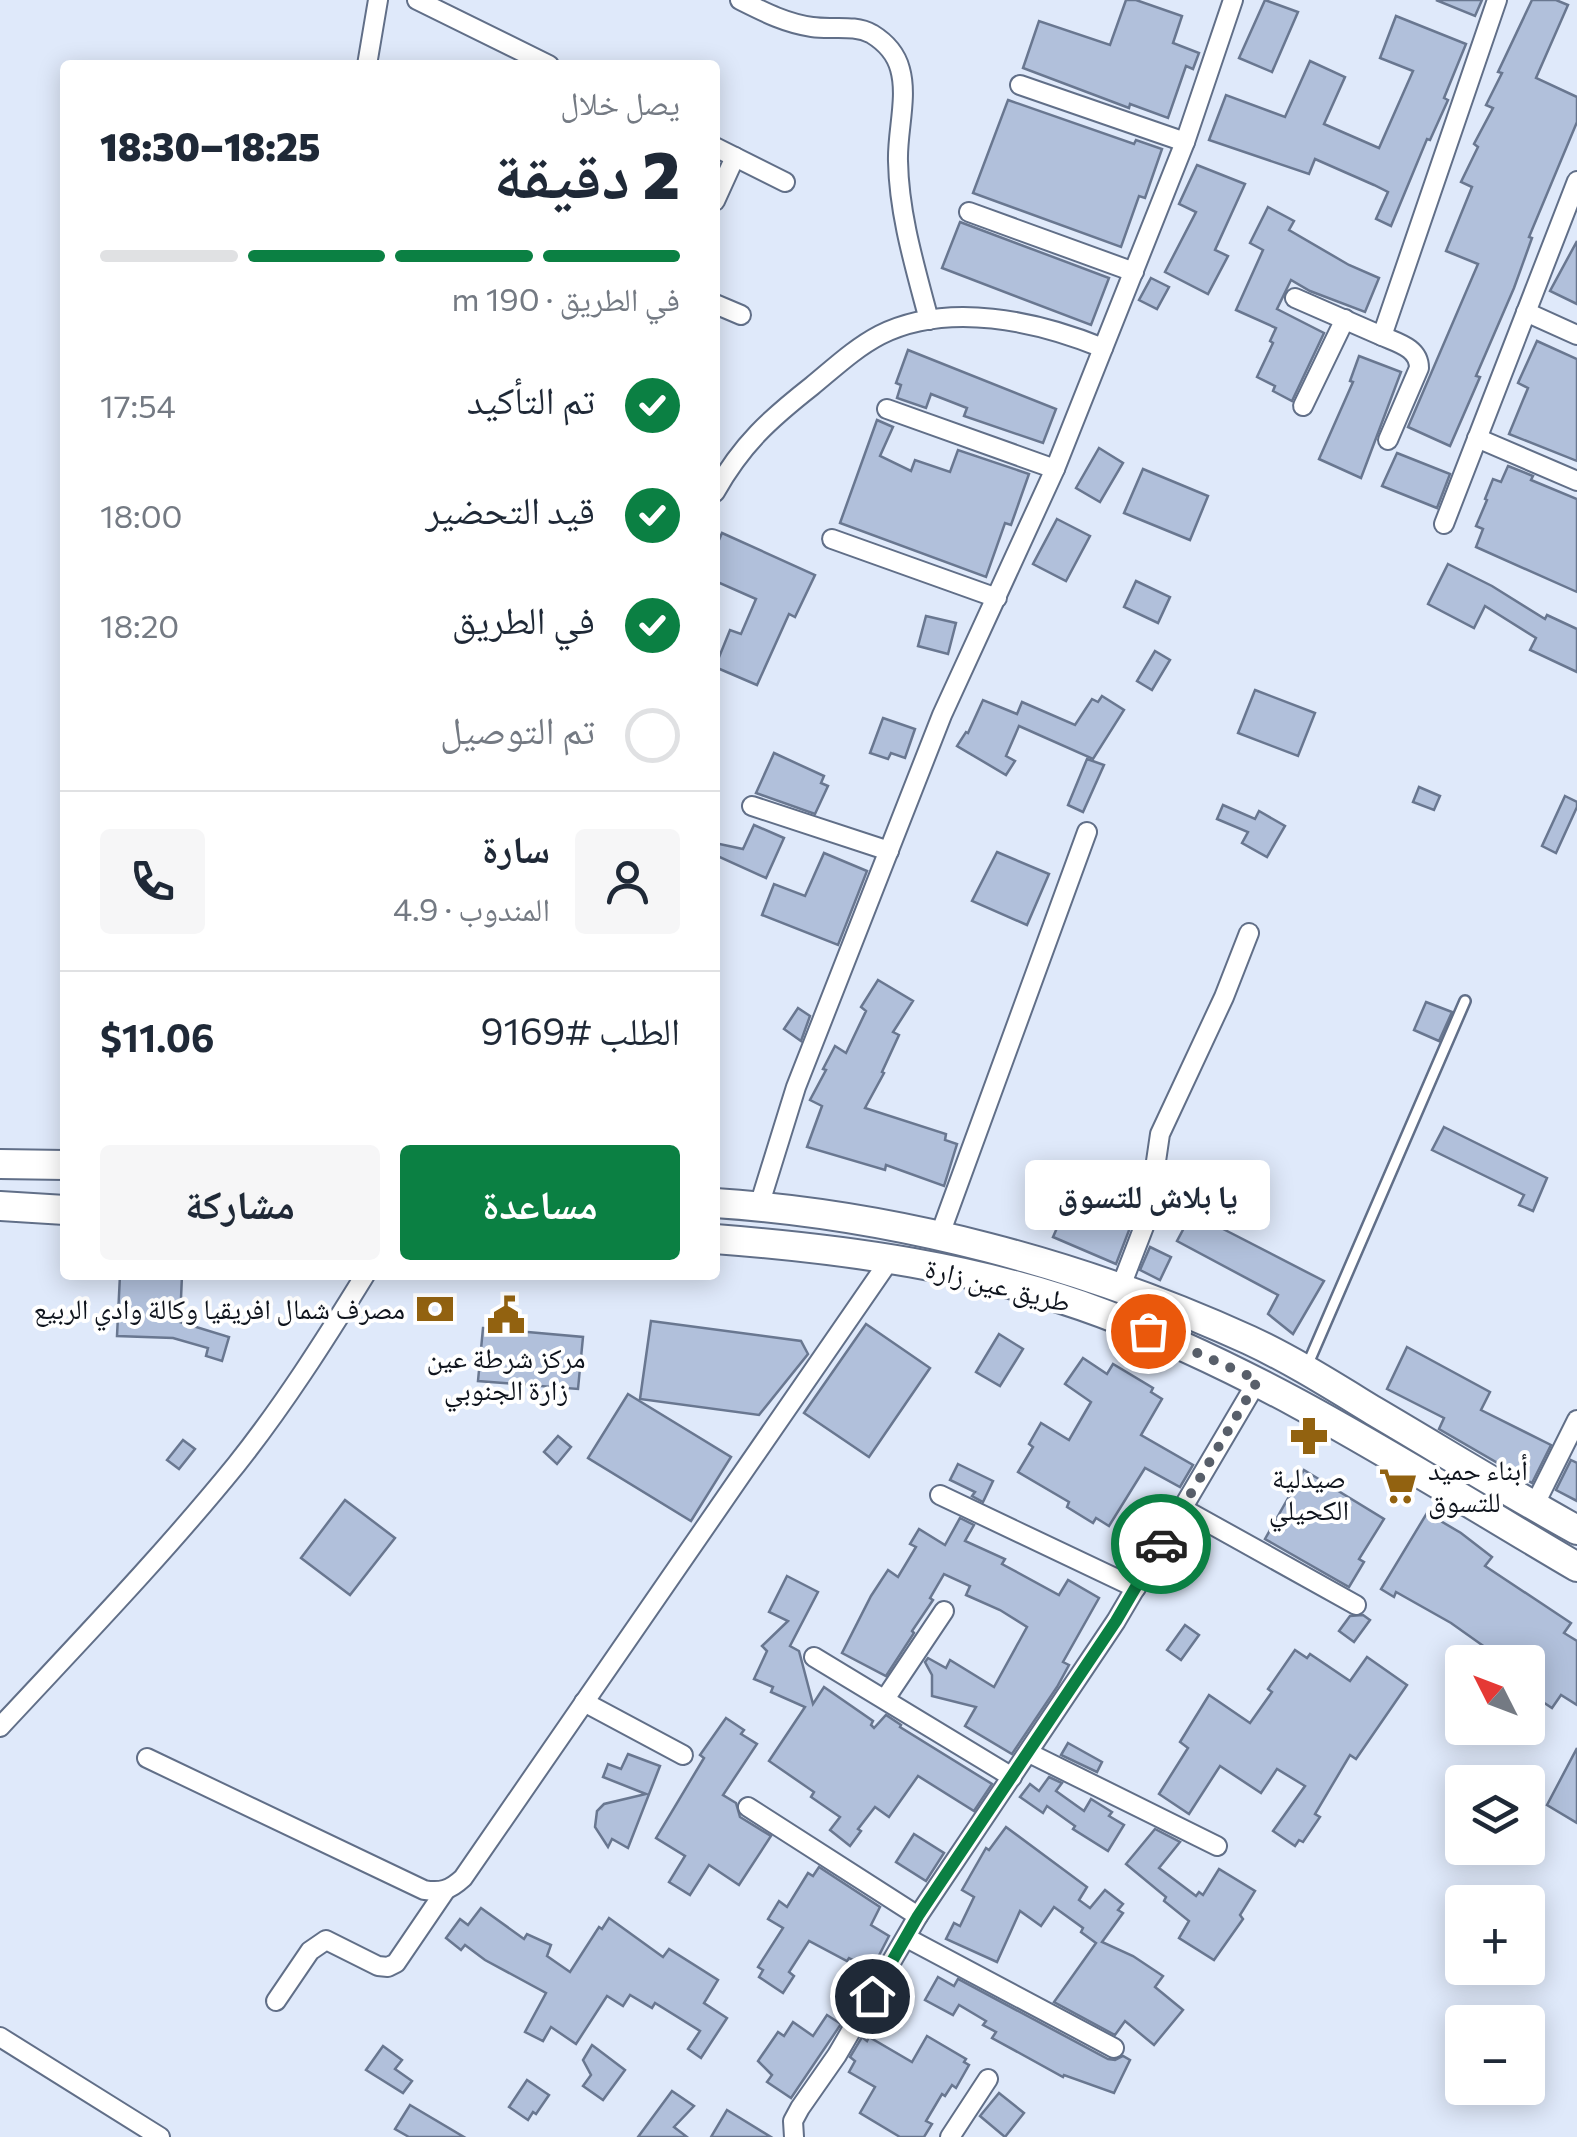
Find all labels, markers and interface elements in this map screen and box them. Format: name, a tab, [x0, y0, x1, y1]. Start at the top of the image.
text: يصل خلال	[560, 82, 680, 122]
text: 18:25–18:30	[100, 122, 320, 169]
text: 2 دقيقة	[494, 133, 680, 212]
text: في الطريق · 190 m	[452, 278, 680, 318]
text: تم التأكيد	[467, 375, 595, 422]
icon: check	[625, 378, 680, 433]
text: 17:54	[100, 385, 176, 425]
text: قيد التحضير	[425, 485, 595, 532]
icon: check	[625, 488, 680, 543]
text: 18:00	[100, 495, 182, 535]
text: في الطريق	[452, 595, 595, 642]
icon: check	[625, 598, 680, 653]
text: 18:20	[100, 605, 179, 645]
text: تم التوصيل	[440, 705, 595, 752]
text: سارة	[482, 824, 550, 871]
button: phone	[100, 829, 205, 934]
button: person	[575, 829, 680, 934]
text: المندوب · 4.9	[393, 888, 550, 928]
text: الطلب #9169	[480, 1006, 680, 1053]
text: $11.06	[100, 1013, 214, 1060]
button: مشاركة	[100, 1145, 380, 1260]
button: مساعدة	[400, 1145, 680, 1260]
callout: يا بلاش للتسوق	[1026, 1161, 1270, 1231]
text: يا بلاش للتسوق	[1057, 1175, 1238, 1215]
street label: طريق عين زارة	[922, 1250, 1074, 1320]
bank icon: مصرف شمال افريقيا وكالة وادي الربيع	[414, 1288, 456, 1330]
pin	[1106, 1289, 1191, 1374]
place label: مصرف شمال افريقيا وكالة وادي الربيع	[33, 1291, 405, 1332]
public building icon: مركز شرطة عين زارة الجنوبي	[485, 1294, 527, 1336]
icon: bag	[1121, 1304, 1176, 1359]
place label: مركز شرطة عين زارة الجنوبي	[426, 1340, 586, 1413]
pharmacy icon: صيدلية الكحيلي	[1288, 1415, 1330, 1457]
place label: أبناء حميد للتسوق	[1428, 1452, 1528, 1520]
place label: صيدلية الكحيلي	[1269, 1460, 1349, 1533]
supermarket icon: أبناء حميد للتسوق	[1377, 1465, 1419, 1507]
courier	[1111, 1494, 1211, 1594]
icon: car	[1134, 1517, 1189, 1572]
north arrow	[1445, 1645, 1545, 1745]
map controls	[1445, 1645, 1545, 2105]
button: layers	[1445, 1765, 1545, 1865]
button: +	[1445, 1885, 1545, 1985]
pin	[830, 1954, 915, 2039]
icon: home	[845, 1969, 900, 2024]
button: −	[1445, 2005, 1545, 2105]

